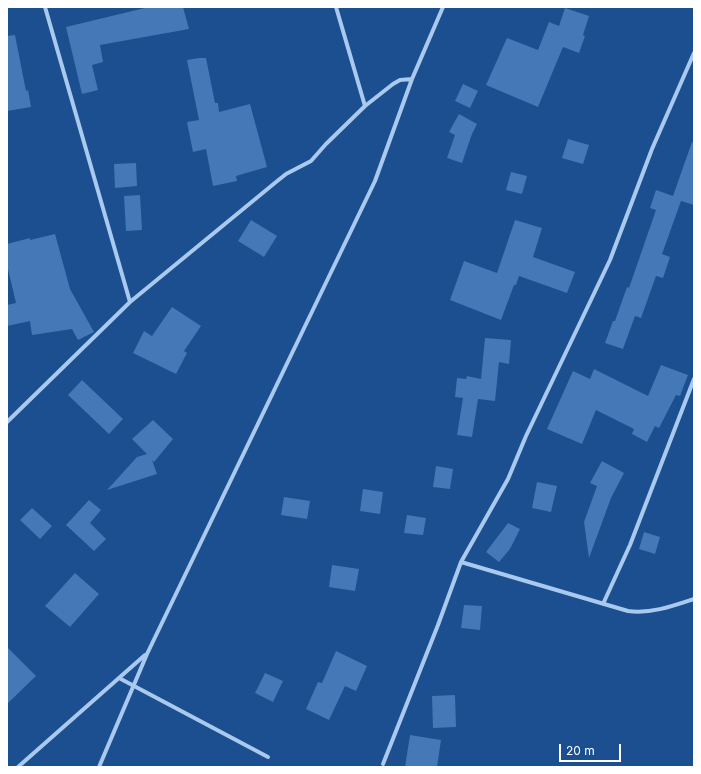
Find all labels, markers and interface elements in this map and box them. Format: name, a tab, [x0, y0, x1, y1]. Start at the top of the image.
scale bar	[561, 736, 623, 762]
text: 20 m	[566, 743, 595, 758]

